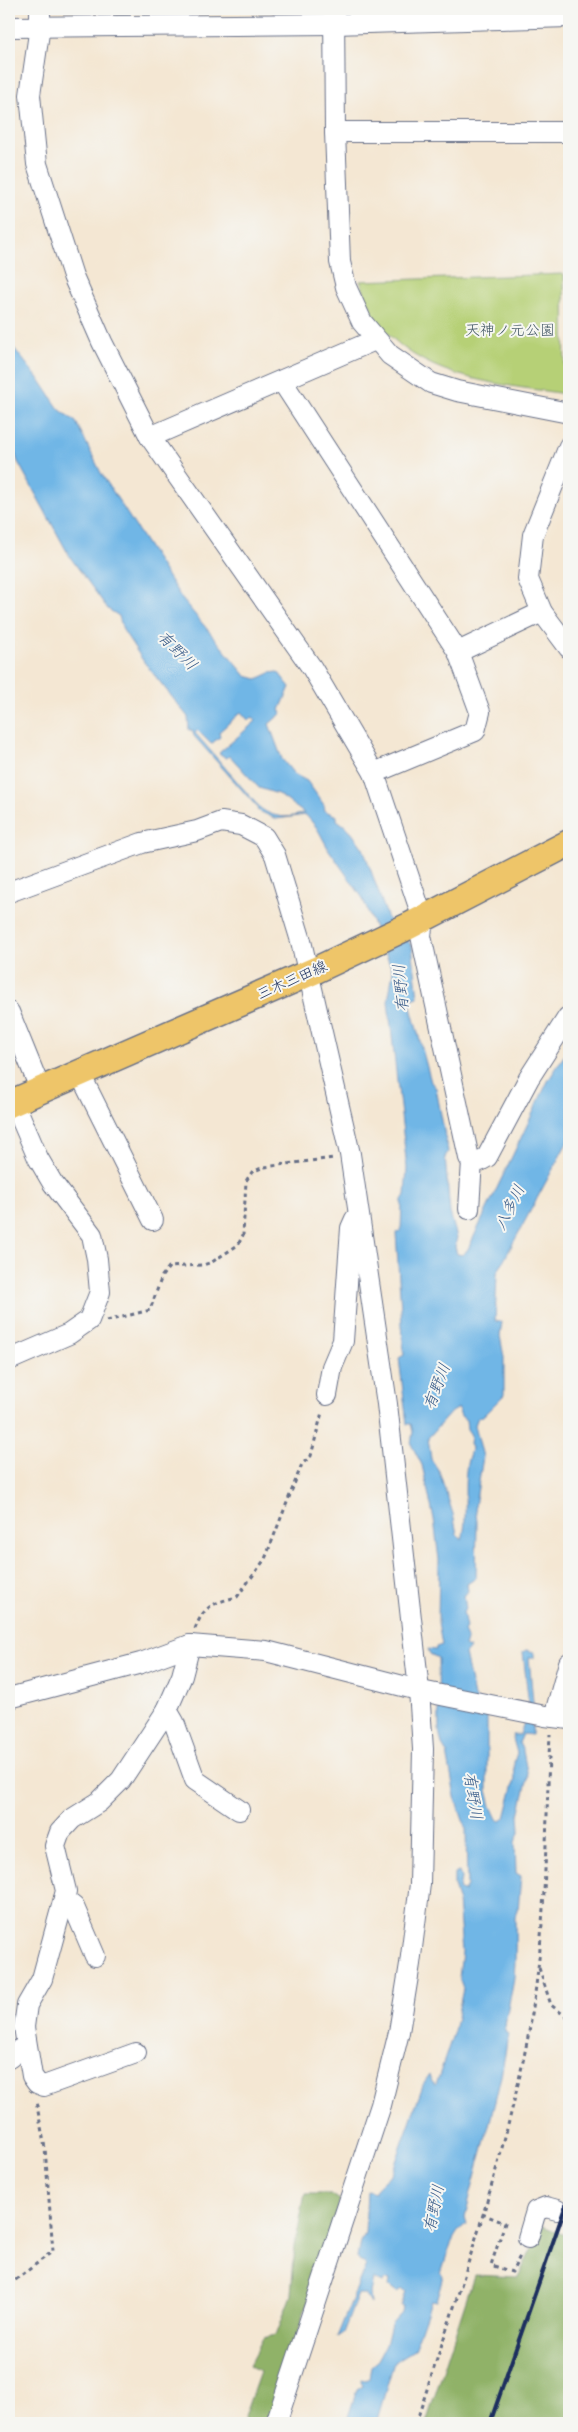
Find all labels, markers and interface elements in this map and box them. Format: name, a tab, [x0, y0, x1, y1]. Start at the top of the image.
park label: 天神ノ元公園	[465, 320, 555, 339]
water label: 有野川	[154, 626, 202, 674]
street label: 三木三田線	[254, 956, 330, 1003]
water label: 有野川	[388, 963, 412, 1013]
water label: 八多川	[489, 1181, 529, 1233]
water label: 有野川	[418, 1360, 454, 1412]
water label: 有野川	[460, 1771, 488, 1821]
water label: 有野川	[418, 2182, 448, 2234]

